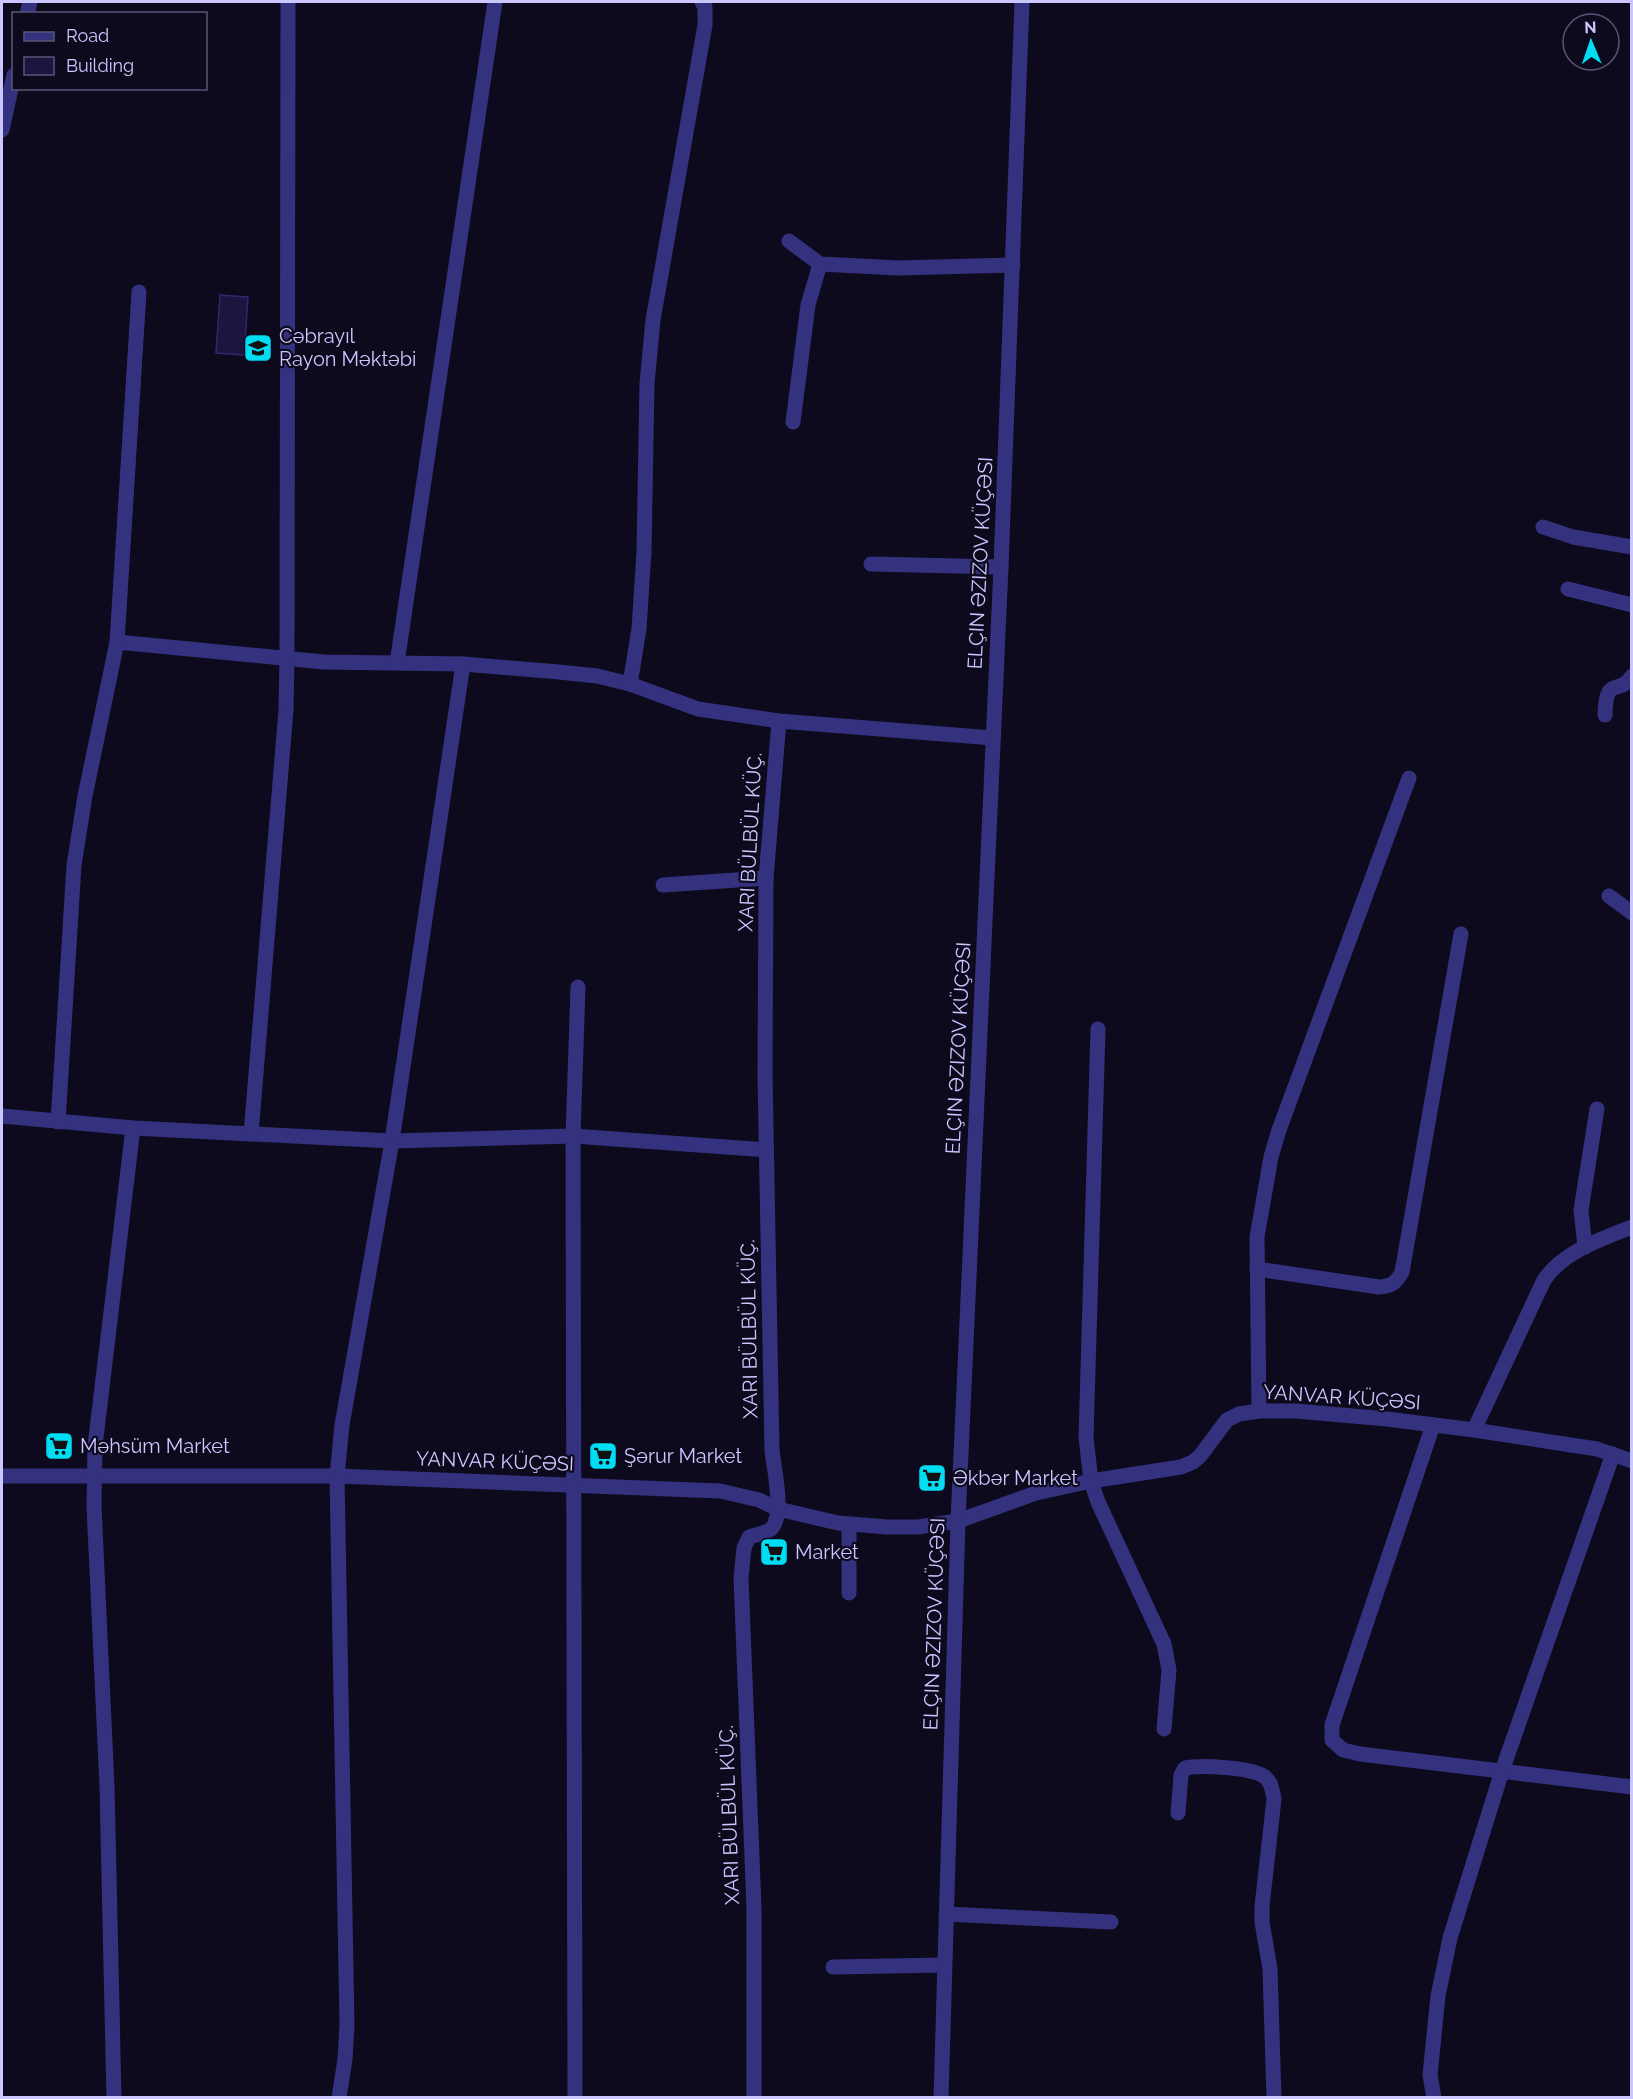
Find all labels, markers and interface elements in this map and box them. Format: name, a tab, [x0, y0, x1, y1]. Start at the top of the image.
legend	[12, 12, 207, 90]
north arrow	[1561, 12, 1621, 72]
text: N	[1584, 18, 1597, 37]
text: Road	[66, 25, 109, 46]
text: Building	[66, 55, 134, 76]
place label: Cəbrayıl Rayon Məktəbi	[279, 324, 416, 371]
school or university icon: Cəbrayıl Rayon Məktəbi	[242, 332, 274, 364]
street label: ELÇIN ƏZIZOV KÜÇƏSI	[962, 456, 998, 670]
street label: XARI BÜLBÜL KÜÇ.	[733, 752, 767, 932]
street label: ELÇIN ƏZIZOV KÜÇƏSI	[940, 941, 976, 1155]
street label: XARI BÜLBÜL KÜÇ.	[735, 1239, 763, 1419]
street label: YANVAR KÜÇƏSI	[1262, 1380, 1422, 1414]
supermarket icon: Məhsüm Market	[43, 1430, 75, 1462]
place label: Məhsüm Market	[80, 1434, 230, 1458]
supermarket icon: Şərur Market	[587, 1440, 619, 1472]
place label: Şərur Market	[624, 1444, 742, 1468]
street label: YANVAR KÜÇƏSI	[416, 1446, 574, 1476]
supermarket icon: Əkbər Market	[916, 1462, 948, 1494]
place label: Əkbər Market	[953, 1466, 1078, 1490]
street label: ELÇIN ƏZIZOV KÜÇƏSI	[918, 1517, 950, 1731]
supermarket icon: Market	[758, 1536, 790, 1568]
place label: Market	[795, 1540, 859, 1564]
street label: XARI BÜLBÜL KÜÇ.	[714, 1725, 744, 1905]

